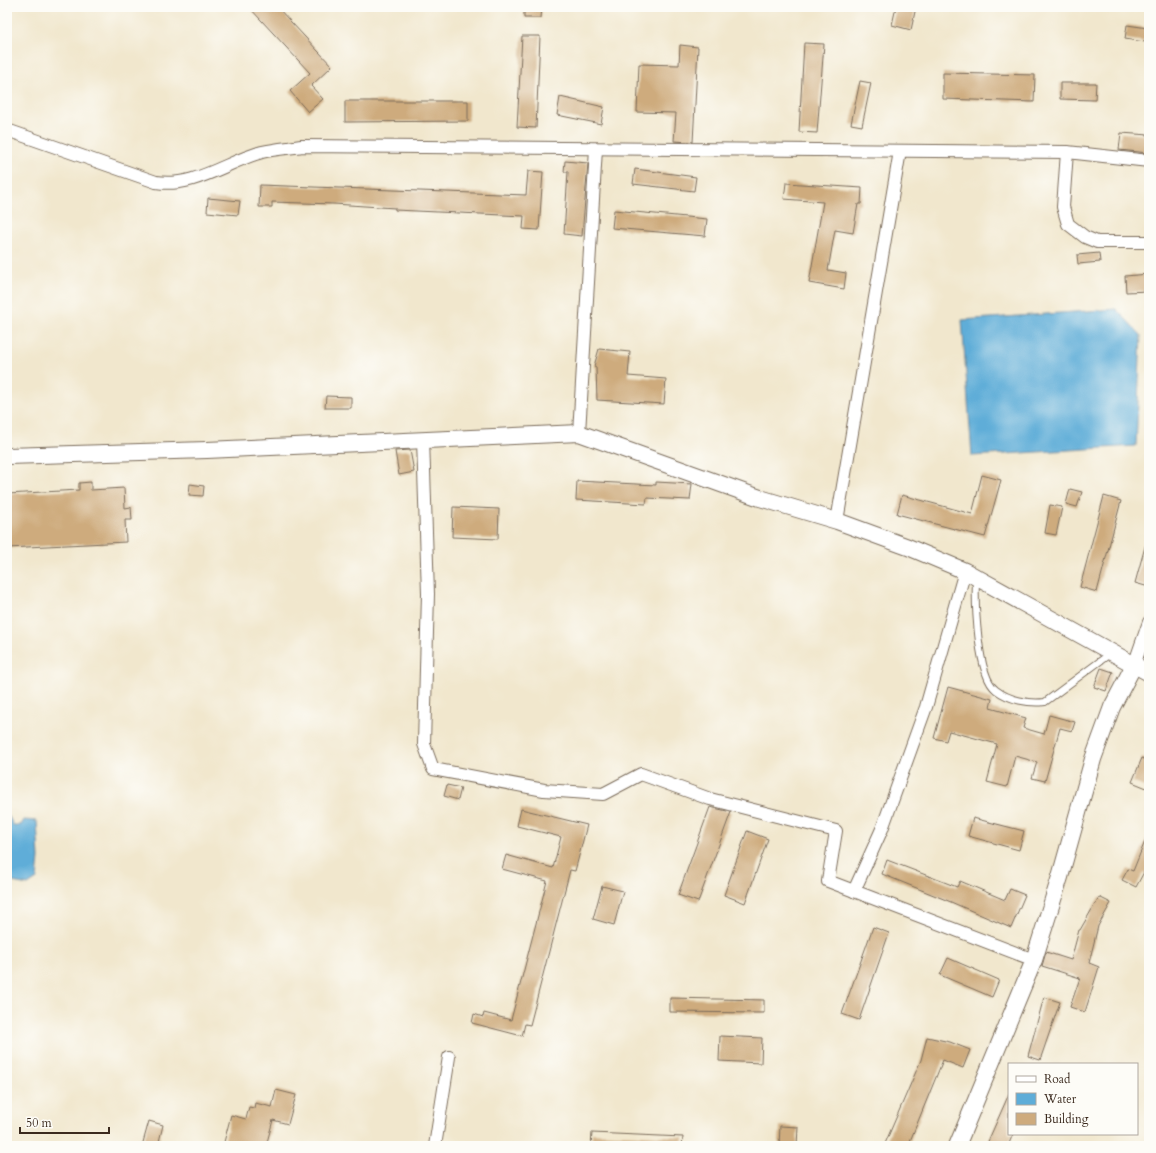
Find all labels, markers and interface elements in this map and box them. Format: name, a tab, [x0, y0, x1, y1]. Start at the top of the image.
legend	[1008, 1063, 1138, 1135]
text: Road	[1044, 1071, 1071, 1087]
text: Water	[1043, 1091, 1077, 1107]
scale bar	[20, 1109, 109, 1135]
text: Building	[1044, 1111, 1089, 1127]
text: 50 m	[26, 1115, 53, 1131]

